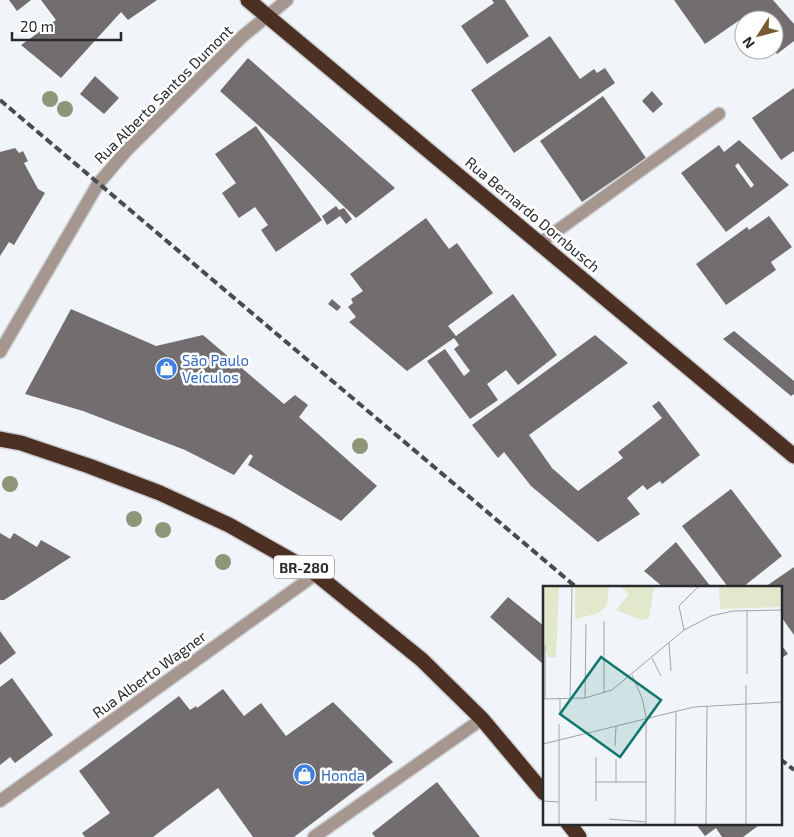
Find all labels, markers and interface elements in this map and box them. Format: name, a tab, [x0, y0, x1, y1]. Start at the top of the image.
scale bar	[12, 10, 121, 42]
north arrow	[734, 10, 784, 60]
text: 20 m	[20, 17, 54, 35]
street label: Rua Alberto Santos Dumont	[90, 21, 236, 167]
text: N	[738, 34, 758, 52]
street label: Rua Bernardo Dornbusch	[462, 152, 604, 276]
place label: São Paulo Veículos	[182, 351, 249, 386]
shop icon: São Paulo Veículos	[154, 357, 178, 381]
road number: BR-280	[274, 556, 334, 578]
inset map	[543, 586, 782, 824]
street label: Rua Alberto Wagner	[89, 627, 209, 721]
shop icon: Honda	[293, 763, 317, 787]
place label: Honda	[321, 766, 365, 784]

